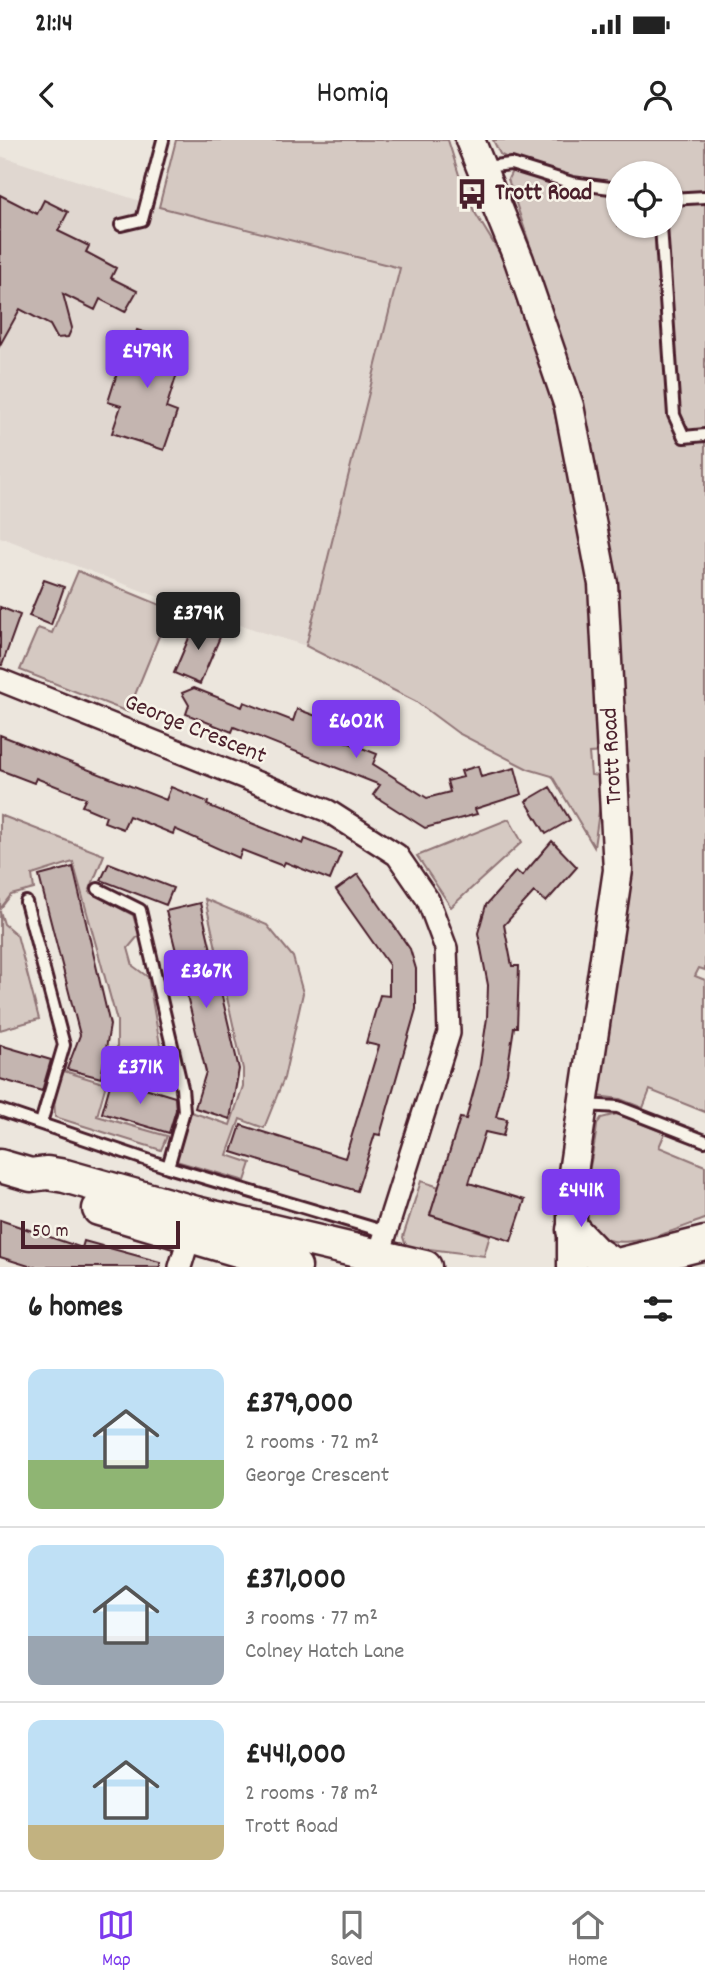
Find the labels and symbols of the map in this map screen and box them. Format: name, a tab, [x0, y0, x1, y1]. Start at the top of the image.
bus stop icon: Trott Road	[455, 177, 489, 211]
place label: Trott Road	[495, 177, 592, 211]
pin: £479K	[98, 330, 196, 390]
pin: £379K	[149, 592, 247, 652]
street label: George Crescent	[119, 686, 271, 774]
pin: £602K	[307, 700, 405, 760]
street label: Trott Road	[593, 707, 633, 805]
pin: £367K	[157, 950, 255, 1010]
pin: £371K	[91, 1046, 189, 1106]
pin: £441K	[532, 1170, 630, 1229]
scale bar	[21, 1218, 180, 1250]

